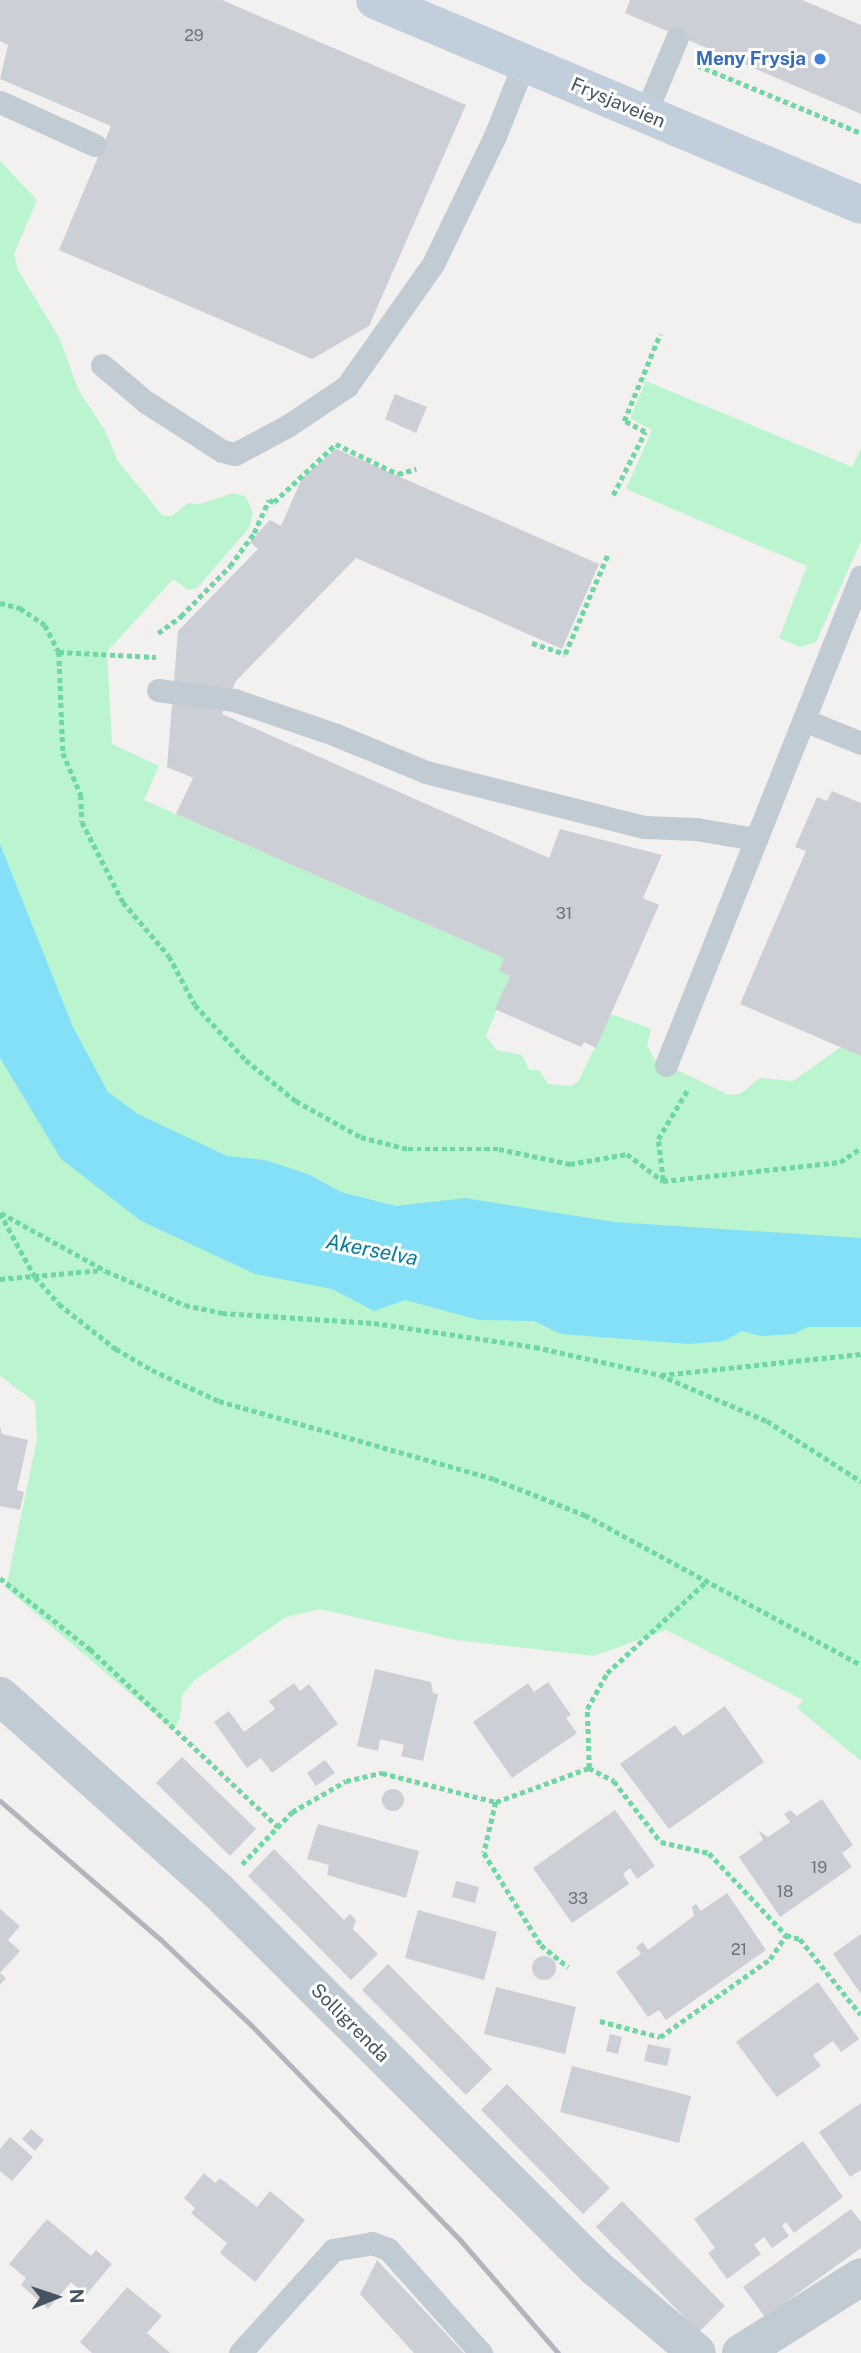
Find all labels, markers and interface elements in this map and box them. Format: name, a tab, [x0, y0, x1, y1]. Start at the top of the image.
house number: 29	[184, 26, 204, 46]
place label: Meny Frysja	[696, 48, 806, 70]
marker: Meny Frysja	[812, 51, 828, 67]
street label: Frysjaveien	[567, 73, 669, 133]
house number: 31	[556, 904, 572, 924]
water label: Akerselva	[324, 1229, 420, 1271]
house number: 19	[811, 1858, 827, 1878]
house number: 18	[777, 1882, 793, 1902]
house number: 33	[568, 1889, 588, 1909]
house number: 21	[731, 1940, 747, 1960]
street label: Solligrenda	[306, 1979, 394, 2067]
north arrow	[21, 2262, 91, 2332]
text: N	[66, 2288, 88, 2304]

